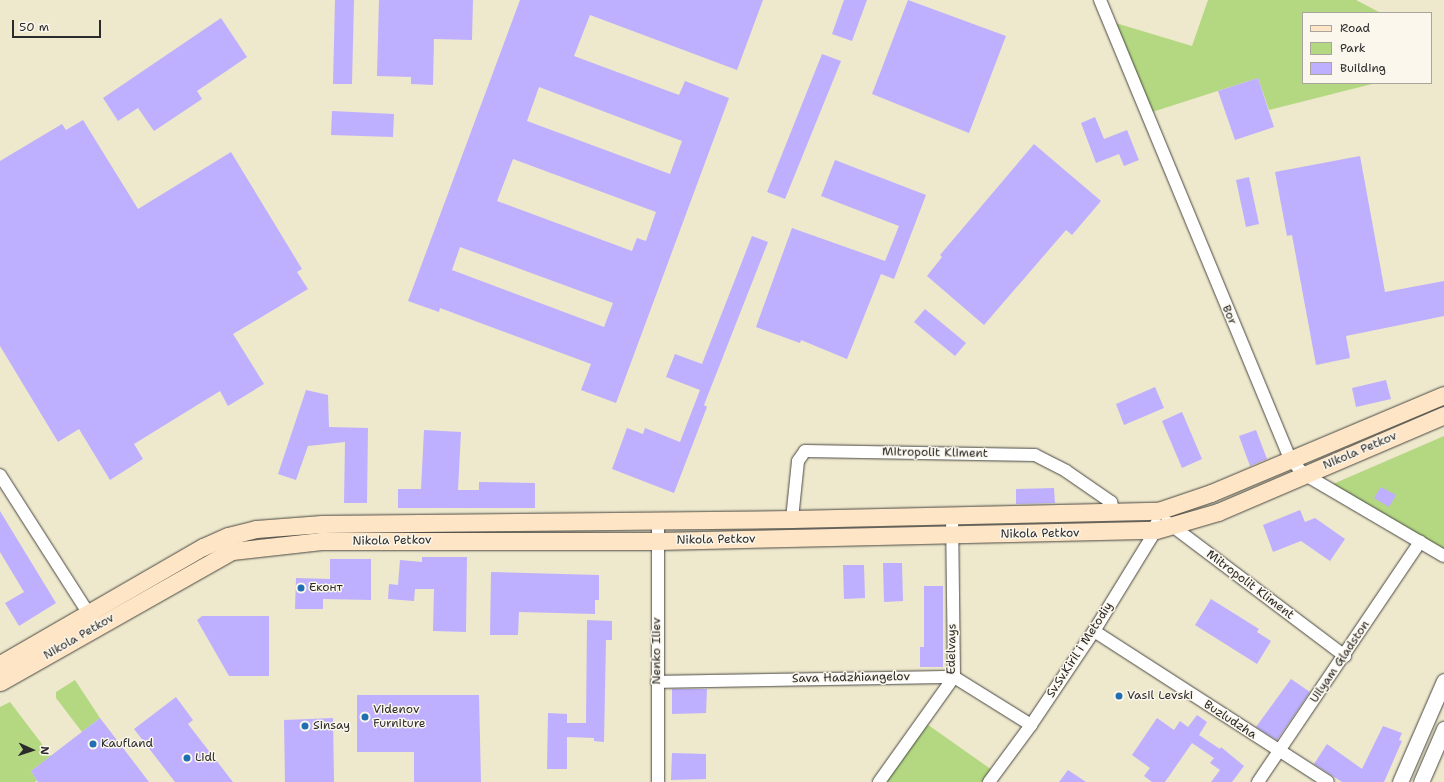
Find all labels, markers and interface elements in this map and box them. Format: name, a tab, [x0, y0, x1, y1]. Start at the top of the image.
scale bar	[14, 12, 103, 38]
legend	[1302, 12, 1432, 84]
text: 50 m	[19, 19, 49, 35]
text: Road	[1340, 20, 1370, 36]
text: Park	[1340, 40, 1366, 56]
text: Building	[1340, 60, 1386, 76]
street label: Bor	[1219, 303, 1239, 327]
street label: Nikola Petkov	[1321, 429, 1399, 473]
street label: Mitropolit Kliment	[882, 445, 988, 461]
street label: Nikola Petkov	[1000, 526, 1080, 542]
street label: Nikola Petkov	[676, 532, 756, 548]
street label: Nikola Petkov	[352, 533, 432, 549]
street label: Mitropolit Kliment	[1203, 547, 1297, 623]
place label: Еконт	[309, 581, 343, 595]
marker: Еконт	[296, 583, 306, 593]
street label: Sv.Sv.Kiril i Metodiy	[1044, 600, 1116, 700]
street label: Nikola Petkov	[41, 611, 117, 663]
street label: Nenko Iliev	[650, 617, 664, 685]
street label: Uilyam Gladston	[1307, 618, 1373, 706]
street label: Edelvays	[944, 623, 960, 675]
street label: Sava Hadzhiangelov	[792, 670, 910, 686]
place label: Vasil Levski	[1127, 689, 1193, 703]
marker: Vasil Levski	[1114, 691, 1124, 701]
street label: Buzludzha	[1201, 698, 1259, 742]
place label: Videnov Furniture	[373, 703, 426, 731]
marker: Videnov Furniture	[360, 712, 370, 722]
place label: Sinsay	[313, 719, 350, 733]
marker: Sinsay	[300, 721, 310, 731]
north arrow	[12, 730, 52, 770]
place label: Kaufland	[101, 737, 153, 751]
marker: Kaufland	[88, 739, 98, 749]
text: N	[37, 746, 52, 755]
place label: Lidl	[195, 751, 216, 765]
marker: Lidl	[182, 753, 192, 763]

